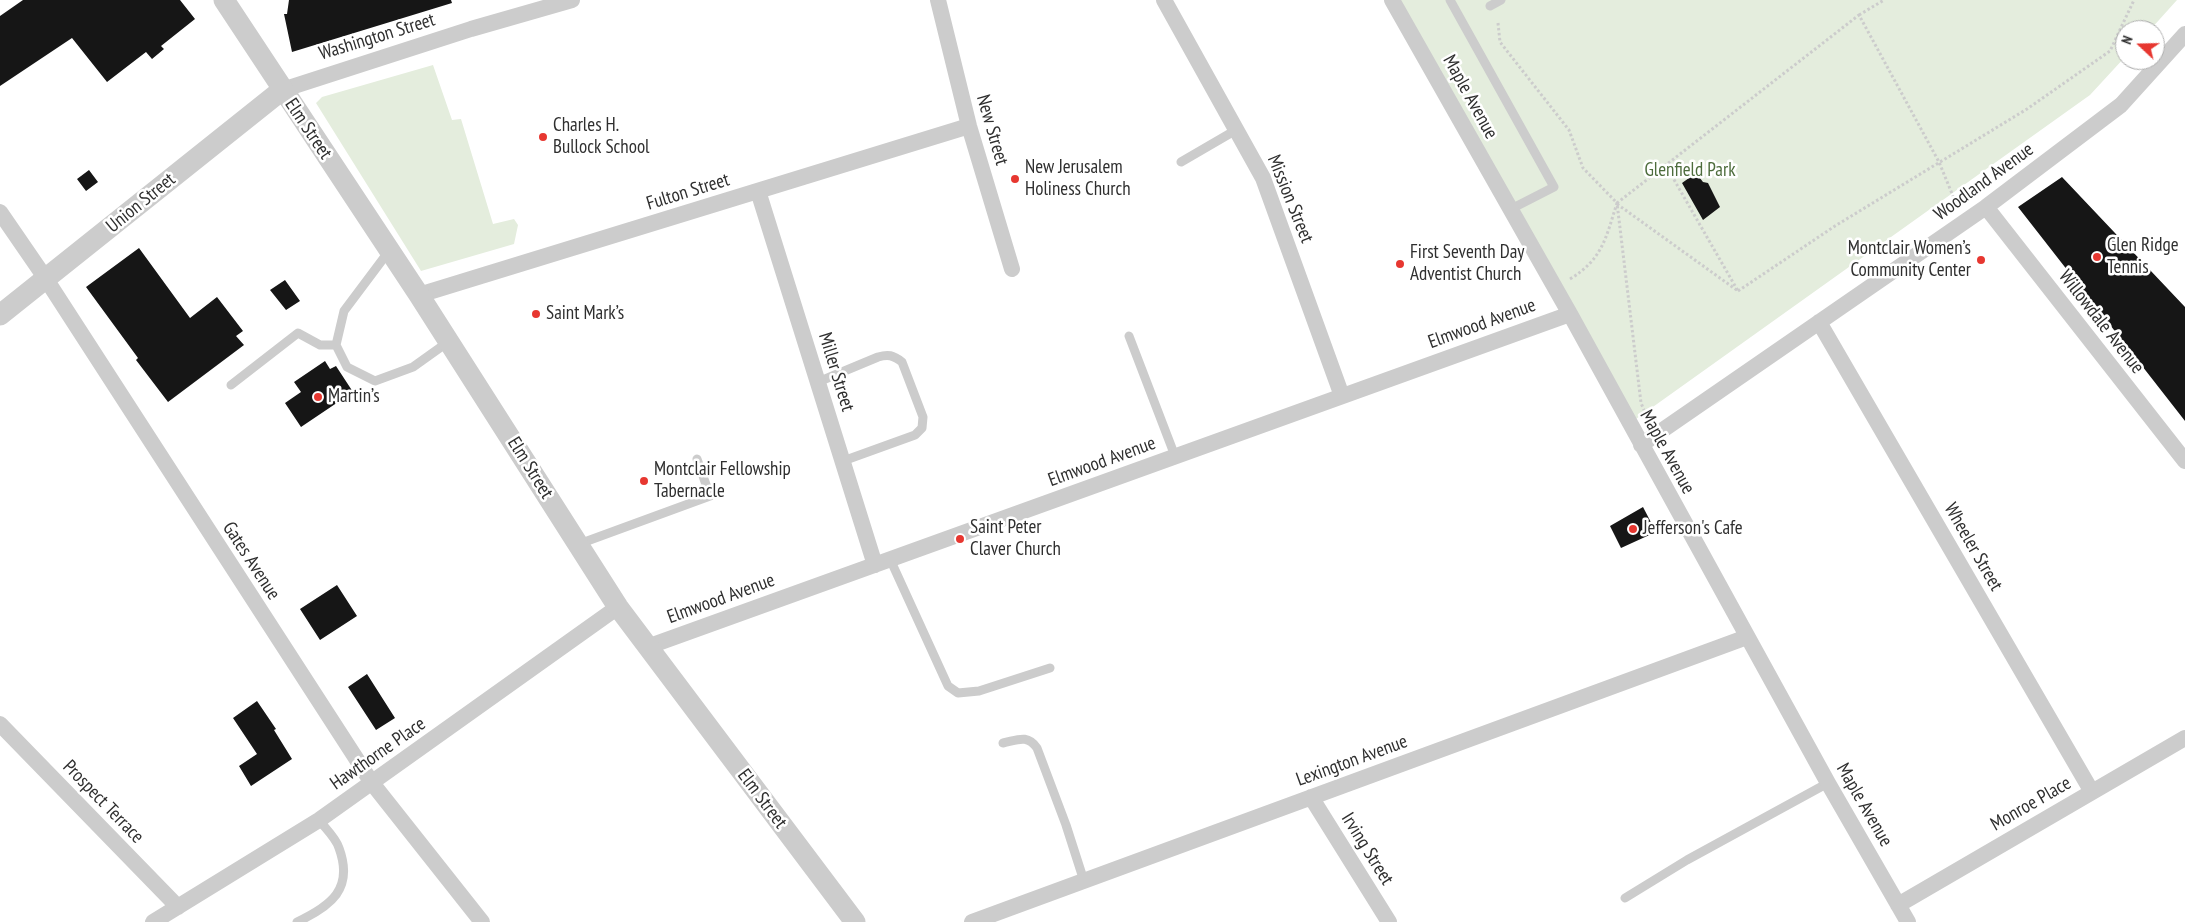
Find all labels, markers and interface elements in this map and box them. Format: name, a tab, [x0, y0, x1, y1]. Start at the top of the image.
street label: Washington Street	[316, 9, 438, 65]
north arrow	[2115, 20, 2165, 70]
text: N	[2117, 33, 2137, 47]
street label: Maple Avenue	[1438, 51, 1502, 143]
street label: New Street	[971, 92, 1013, 168]
street label: Elm Street	[279, 94, 337, 164]
place label: Charles H. Bullock School	[553, 115, 650, 159]
marker: Charles H. Bullock School	[537, 131, 549, 143]
street label: Woodland Avenue	[1930, 138, 2038, 226]
street label: Mission Street	[1262, 152, 1318, 246]
place label: New Jerusalem Holiness Church	[1025, 157, 1131, 201]
park label: Glenfield Park	[1644, 160, 1736, 182]
street label: Union Street	[102, 168, 180, 238]
street label: Fulton Street	[644, 169, 732, 215]
marker: New Jerusalem Holiness Church	[1009, 173, 1021, 185]
place label: Glen Ridge Tennis	[2107, 235, 2179, 279]
place label: Montclair Women’s Community Center	[1848, 238, 1971, 282]
place label: First Seventh Day Adventist Church	[1410, 242, 1524, 286]
marker: Glen Ridge Tennis	[2091, 251, 2103, 263]
marker: Montclair Women’s Community Center	[1975, 254, 1987, 266]
marker: First Seventh Day Adventist Church	[1394, 258, 1406, 270]
street label: Willowdale Avenue	[2053, 266, 2149, 378]
street label: Elmwood Avenue	[1425, 294, 1539, 354]
place label: Saint Mark’s	[546, 303, 624, 325]
marker: Saint Mark’s	[530, 308, 542, 320]
street label: Miller Street	[813, 330, 859, 414]
place label: Martin’s	[328, 386, 380, 408]
marker: Martin’s	[312, 391, 324, 403]
street label: Maple Avenue	[1635, 406, 1699, 498]
street label: Elmwood Avenue	[1045, 432, 1159, 492]
street label: Elm Street	[502, 433, 558, 503]
place label: Montclair Fellowship Tabernacle	[654, 459, 791, 503]
marker: Montclair Fellowship Tabernacle	[638, 475, 650, 487]
street label: Wheeler Street	[1939, 499, 2007, 595]
place label: Saint Peter Claver Church	[970, 517, 1061, 561]
street label: Gates Avenue	[217, 518, 285, 604]
place label: Jefferson's Cafe	[1643, 518, 1743, 540]
marker: Jefferson's Cafe	[1627, 523, 1639, 535]
marker: Saint Peter Claver Church	[954, 533, 966, 545]
street label: Elmwood Avenue	[664, 569, 778, 629]
street label: Hawthorne Place	[326, 713, 430, 795]
street label: Lexington Avenue	[1293, 730, 1411, 792]
street label: Prospect Terrace	[58, 756, 148, 848]
street label: Maple Avenue	[1831, 759, 1897, 851]
street label: Elm Street	[732, 765, 792, 833]
street label: Monroe Place	[1987, 772, 2075, 836]
street label: Irving Street	[1336, 809, 1398, 889]

